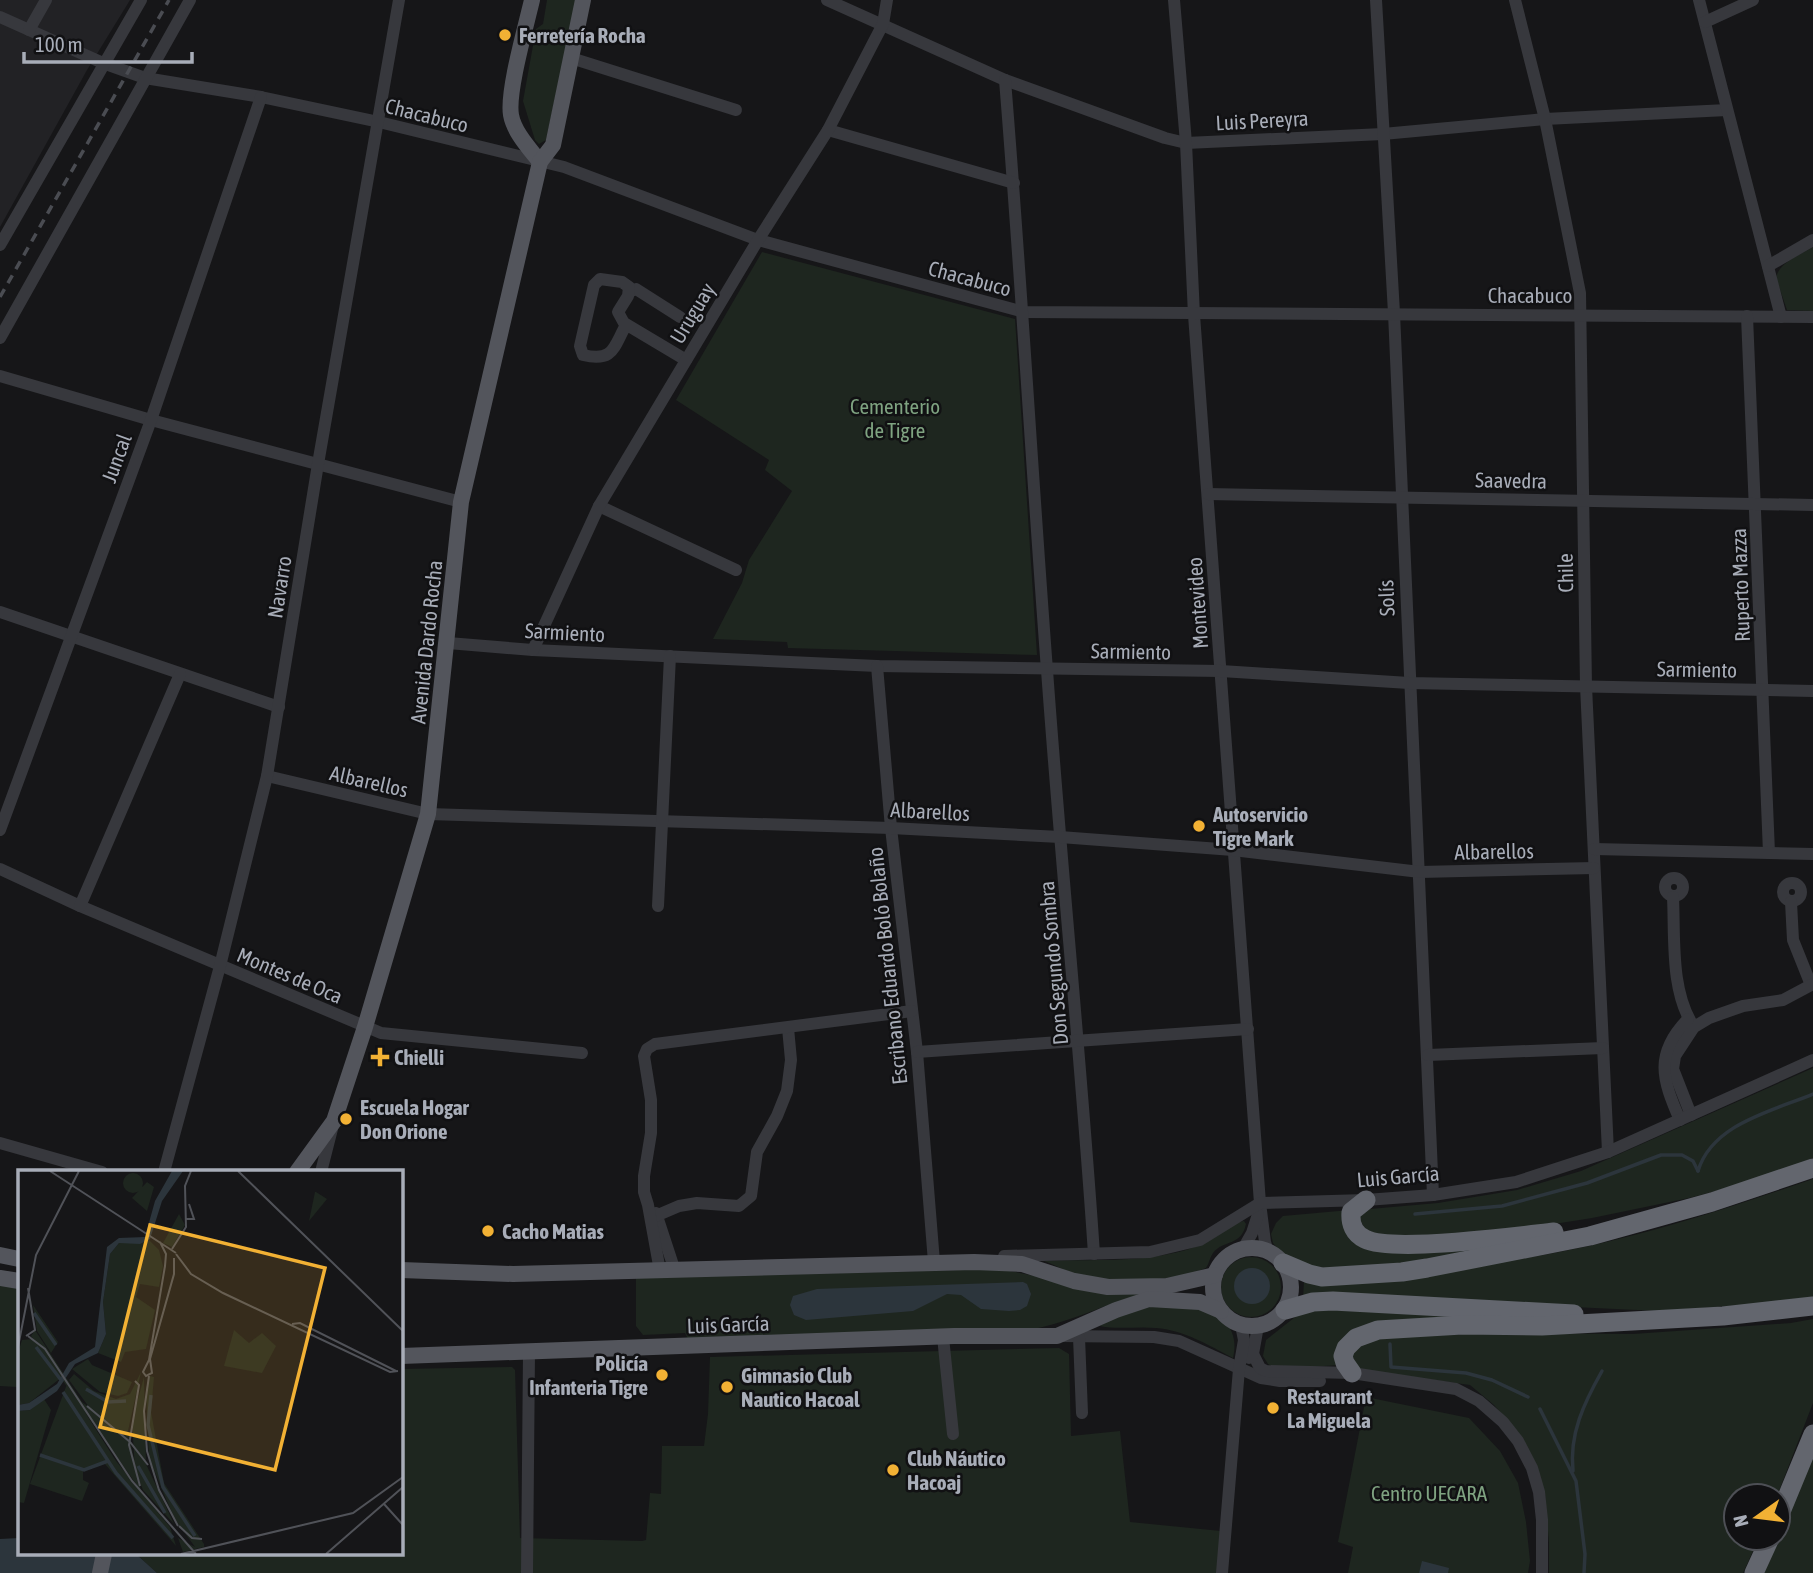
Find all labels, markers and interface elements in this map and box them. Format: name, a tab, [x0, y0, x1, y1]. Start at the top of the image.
scale bar	[24, 21, 192, 65]
place label: Ferretería Rocha	[519, 23, 646, 47]
marker: Ferretería Rocha	[497, 27, 513, 43]
text: 100 m	[35, 32, 83, 56]
street label: Chacabuco	[383, 93, 471, 137]
street label: Luis Pereyra	[1215, 106, 1309, 134]
street label: Chacabuco	[926, 255, 1014, 301]
street label: Uruguay	[665, 278, 720, 348]
street label: Chacabuco	[1488, 283, 1572, 307]
park label: Cementerio de Tigre	[850, 394, 940, 442]
street label: Juncal	[96, 430, 136, 486]
street label: Saavedra	[1475, 467, 1547, 493]
street label: Ruperto Mazza	[1726, 528, 1754, 642]
street label: Chile	[1553, 553, 1577, 593]
street label: Navarro	[262, 554, 296, 620]
street label: Montevideo	[1182, 556, 1212, 650]
street label: Avenida Dardo Rocha	[405, 559, 447, 725]
street label: Solís	[1373, 579, 1399, 617]
street label: Sarmiento	[524, 618, 606, 646]
street label: Sarmiento	[1091, 638, 1171, 664]
street label: Sarmiento	[1657, 656, 1737, 682]
street label: Albarellos	[328, 760, 410, 802]
street label: Albarellos	[890, 797, 970, 825]
place label: Autoservicio Tigre Mark	[1212, 802, 1308, 850]
marker: Autoservicio Tigre Mark	[1191, 818, 1207, 834]
street label: Albarellos	[1454, 838, 1534, 864]
street label: Escribano Eduardo Boló Bolaño	[863, 846, 911, 1086]
street label: Don Segundo Sombra	[1034, 880, 1072, 1046]
street label: Montes de Oca	[234, 942, 346, 1008]
place label: Chielli	[394, 1045, 444, 1069]
marker: Chielli	[372, 1049, 388, 1065]
place label: Escuela Hogar Don Orione	[360, 1095, 469, 1143]
marker: Escuela Hogar Don Orione	[338, 1111, 354, 1127]
street label: Luis García	[1356, 1160, 1440, 1192]
inset map	[18, 1170, 402, 1556]
place label: Cacho Matias	[502, 1219, 604, 1243]
marker: Cacho Matias	[480, 1223, 496, 1239]
street label: Luis García	[686, 1311, 770, 1337]
place label: Policía Infanteria Tigre	[529, 1351, 648, 1399]
place label: Gimnasio Club Nautico Hacoal	[741, 1363, 860, 1411]
marker: Policía Infanteria Tigre	[654, 1367, 670, 1383]
marker: Gimnasio Club Nautico Hacoal	[719, 1379, 735, 1395]
place label: Restaurant La Miguela	[1287, 1384, 1372, 1432]
marker: Restaurant La Miguela	[1265, 1400, 1281, 1416]
place label: Club Náutico Hacoaj	[907, 1446, 1006, 1494]
marker: Club Náutico Hacoaj	[885, 1462, 901, 1478]
park label: Centro UECARA	[1371, 1481, 1488, 1505]
north arrow	[1722, 1482, 1792, 1552]
text: N	[1728, 1513, 1753, 1529]

